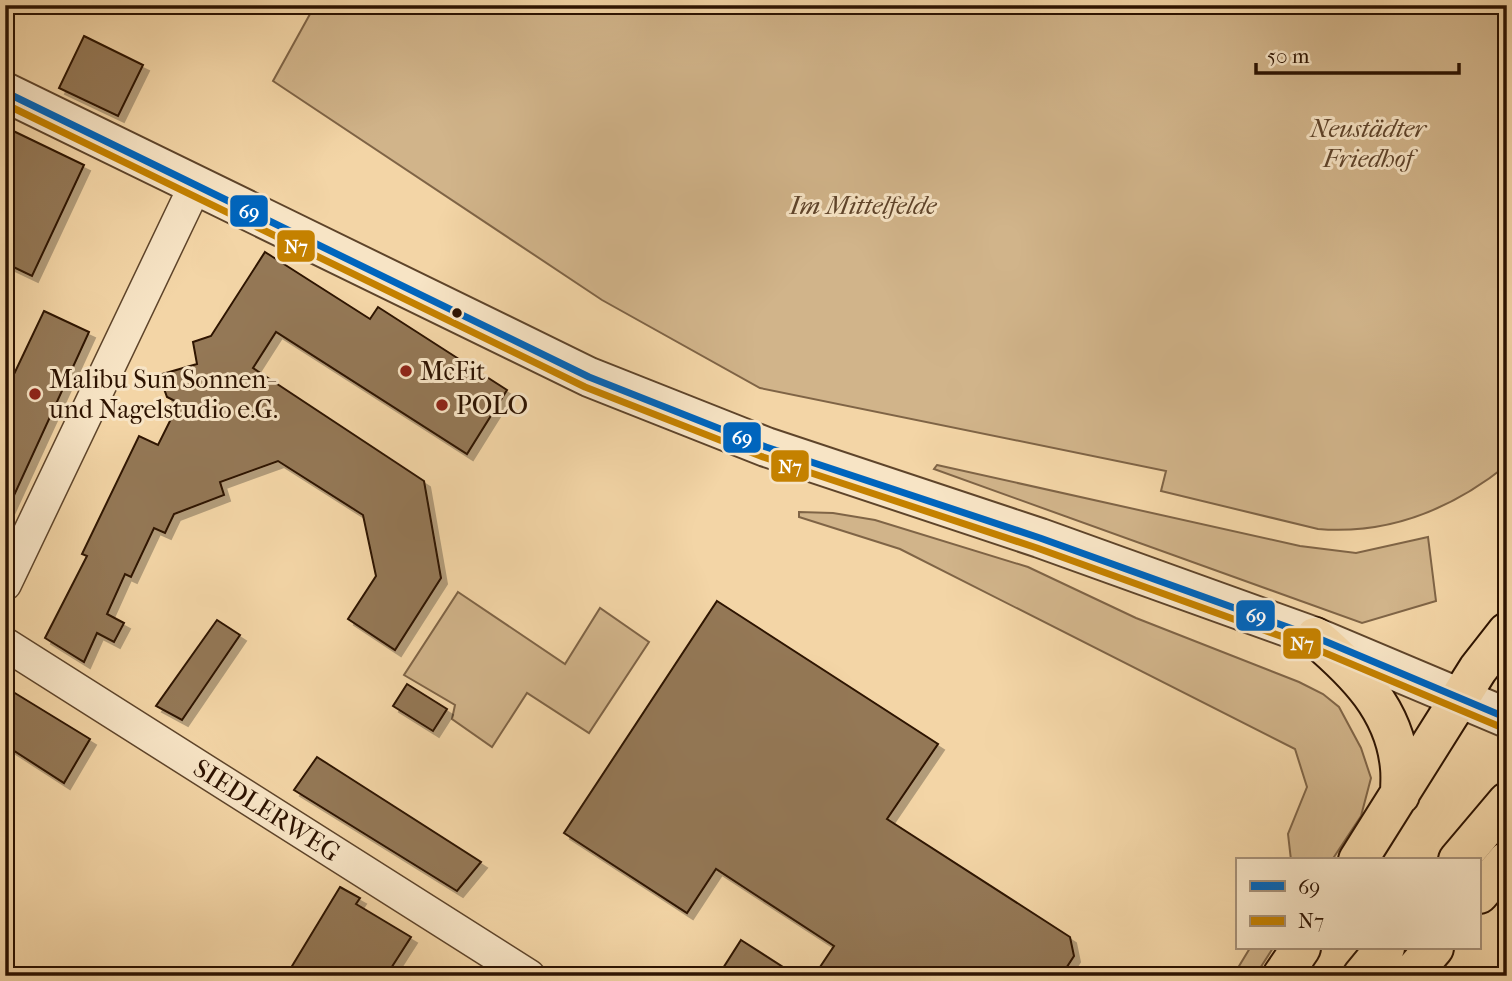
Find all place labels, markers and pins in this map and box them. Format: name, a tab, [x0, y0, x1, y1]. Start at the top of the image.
unlabelled marker	[450, 306, 464, 320]
place label: McFit	[420, 356, 486, 387]
marker: McFit	[398, 363, 414, 379]
place label: Malibu Sun Sonnen- und Nagelstudio e.G.	[48, 364, 278, 425]
marker: Malibu Sun Sonnen- und Nagelstudio e.G.	[27, 386, 43, 402]
place label: POLO	[456, 390, 528, 421]
marker: POLO	[434, 397, 450, 413]

